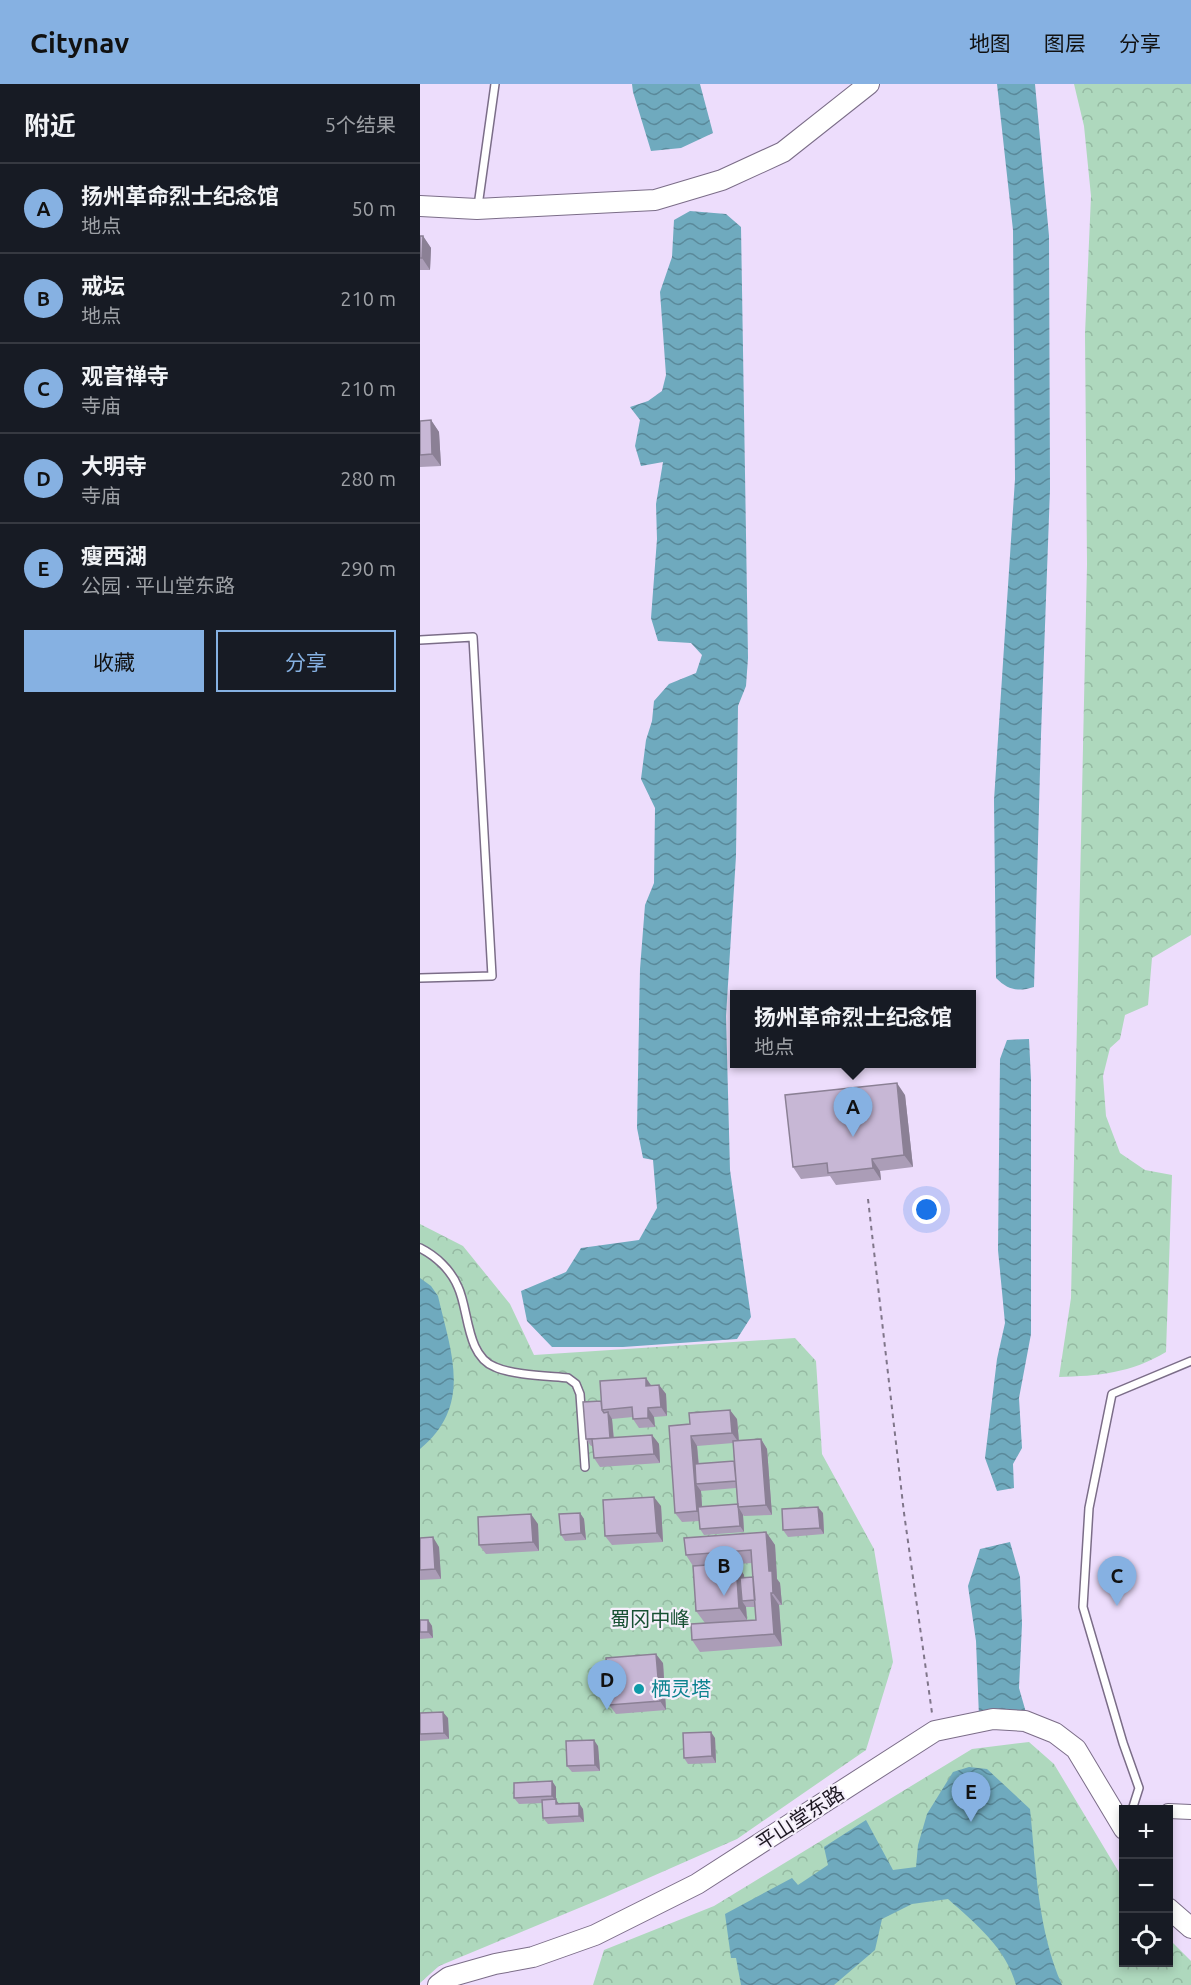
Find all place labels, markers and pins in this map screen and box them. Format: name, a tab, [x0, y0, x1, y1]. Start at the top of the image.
pin: A	[834, 1088, 872, 1137]
pin: B	[704, 1546, 744, 1596]
pin: C	[1098, 1556, 1136, 1606]
pin: D	[588, 1660, 627, 1710]
place label: 栖灵塔	[651, 1677, 711, 1700]
marker: 栖灵塔	[632, 1682, 646, 1696]
pin: E	[952, 1772, 990, 1822]

